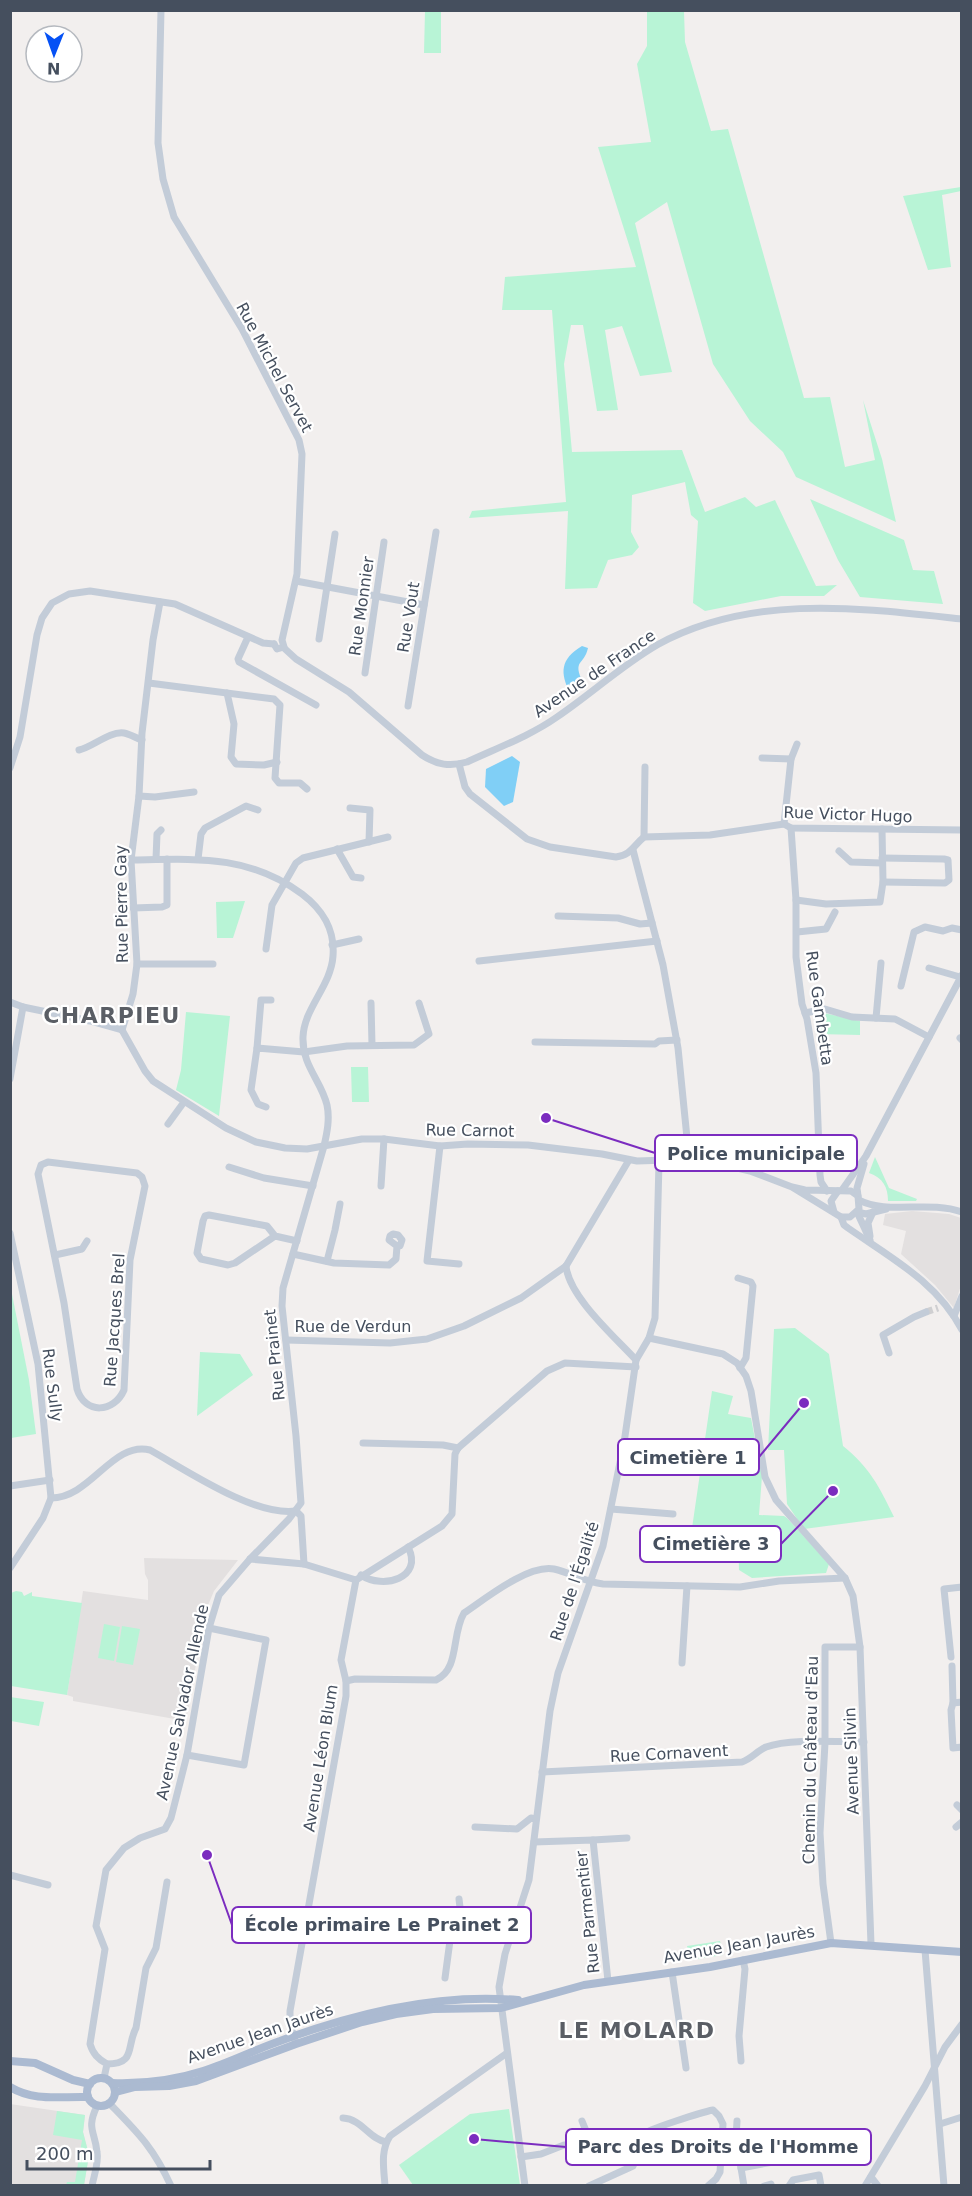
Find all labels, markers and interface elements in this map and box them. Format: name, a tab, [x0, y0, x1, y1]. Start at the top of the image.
north arrow	[24, 24, 84, 84]
text: N	[47, 59, 61, 78]
street label: Rue Michel Servet	[232, 299, 317, 435]
street label: Rue Monnier	[345, 555, 378, 657]
street label: Rue Vout	[394, 580, 423, 654]
street label: Avenue de France	[530, 626, 659, 721]
street label: Rue Victor Hugo	[783, 803, 913, 826]
street label: Rue Pierre Gay	[111, 845, 132, 963]
street label: Rue Gambetta	[802, 950, 837, 1067]
district label: CHARPIEU	[43, 1003, 181, 1028]
street label: Rue Carnot	[425, 1120, 515, 1141]
callout: Police municipale	[655, 1135, 857, 1171]
text: Police municipale	[667, 1143, 845, 1164]
street label: Rue Jacques Brel	[100, 1253, 129, 1387]
street label: Rue Prainet	[260, 1308, 289, 1402]
street label: Rue de Verdun	[295, 1317, 411, 1336]
street label: Rue Sully	[39, 1347, 66, 1423]
callout: Cimetière 1	[618, 1439, 759, 1475]
text: Cimetière 1	[629, 1447, 747, 1468]
street label: Rue de l'Égalité	[546, 1519, 603, 1643]
callout: Cimetière 3	[640, 1526, 781, 1562]
text: Cimetière 3	[652, 1533, 770, 1554]
street label: Avenue Salvador Allende	[152, 1602, 213, 1802]
street label: Chemin du Château d'Eau	[799, 1656, 822, 1864]
street label: Avenue Léon Blum	[299, 1683, 342, 1833]
street label: Avenue Silvin	[840, 1707, 863, 1815]
street label: Rue Cornavent	[609, 1741, 729, 1766]
street label: Rue Parmentier	[572, 1849, 603, 1974]
callout: École primaire Le Prainet 2	[232, 1907, 531, 1943]
text: École primaire Le Prainet 2	[244, 1914, 520, 1935]
street label: Avenue Jean Jaurès	[662, 1922, 816, 1967]
street label: Avenue Jean Jaurès	[185, 2000, 336, 2067]
district label: LE MOLARD	[558, 2018, 716, 2043]
callout: Parc des Droits de l'Homme	[566, 2129, 871, 2165]
scale bar	[27, 2133, 210, 2171]
text: Parc des Droits de l'Homme	[578, 2136, 858, 2157]
text: 200 m	[36, 2143, 94, 2164]

